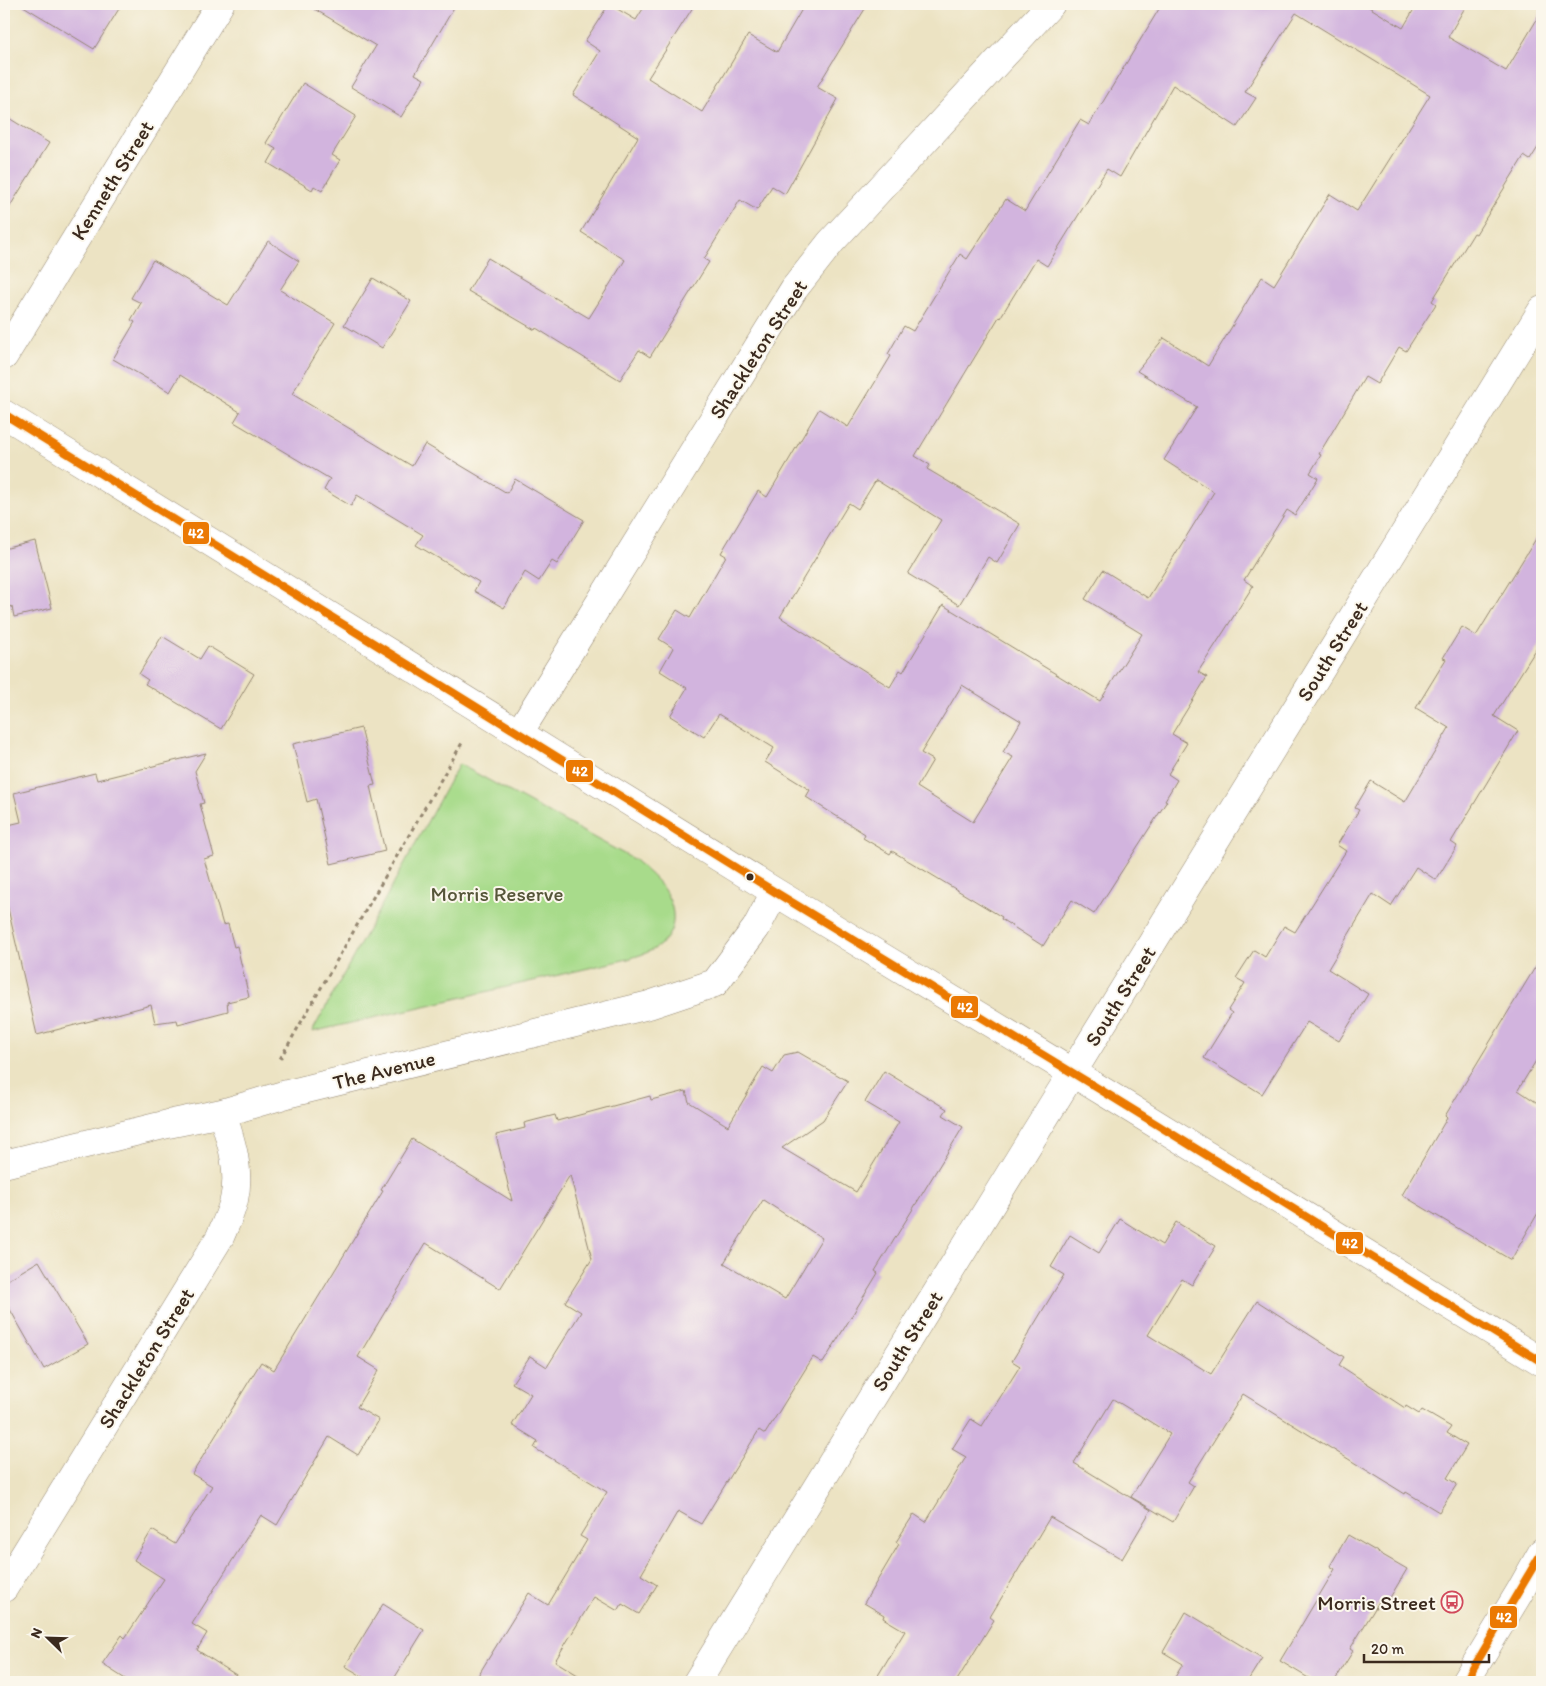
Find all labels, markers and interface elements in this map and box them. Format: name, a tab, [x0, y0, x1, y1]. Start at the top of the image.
street label: Kenneth Street	[65, 116, 159, 244]
street label: Shackleton Street	[704, 275, 812, 423]
line badge: 42	[182, 521, 210, 545]
text: 42	[188, 525, 205, 542]
street label: South Street	[1291, 596, 1373, 706]
line badge: 42	[565, 759, 594, 783]
text: 42	[572, 763, 589, 780]
unlabelled marker	[745, 872, 755, 882]
park label: Morris Reserve	[431, 881, 563, 906]
street label: South Street	[1079, 941, 1161, 1051]
line badge: 42	[950, 995, 979, 1019]
text: 42	[957, 999, 974, 1016]
street label: The Avenue	[330, 1045, 438, 1095]
line badge: 42	[1335, 1231, 1364, 1255]
text: 42	[1342, 1235, 1359, 1252]
street label: Shackleton Street	[93, 1283, 199, 1433]
street label: South Street	[866, 1286, 948, 1396]
place label: Morris Street	[1317, 1590, 1436, 1615]
bus stop icon: Morris Street	[1440, 1590, 1464, 1614]
line badge: 42	[1489, 1605, 1518, 1629]
text: 42	[1496, 1609, 1513, 1626]
north arrow	[22, 1614, 72, 1664]
text: N	[27, 1625, 46, 1641]
scale bar	[1364, 1631, 1488, 1663]
text: 20 m	[1371, 1640, 1405, 1658]

